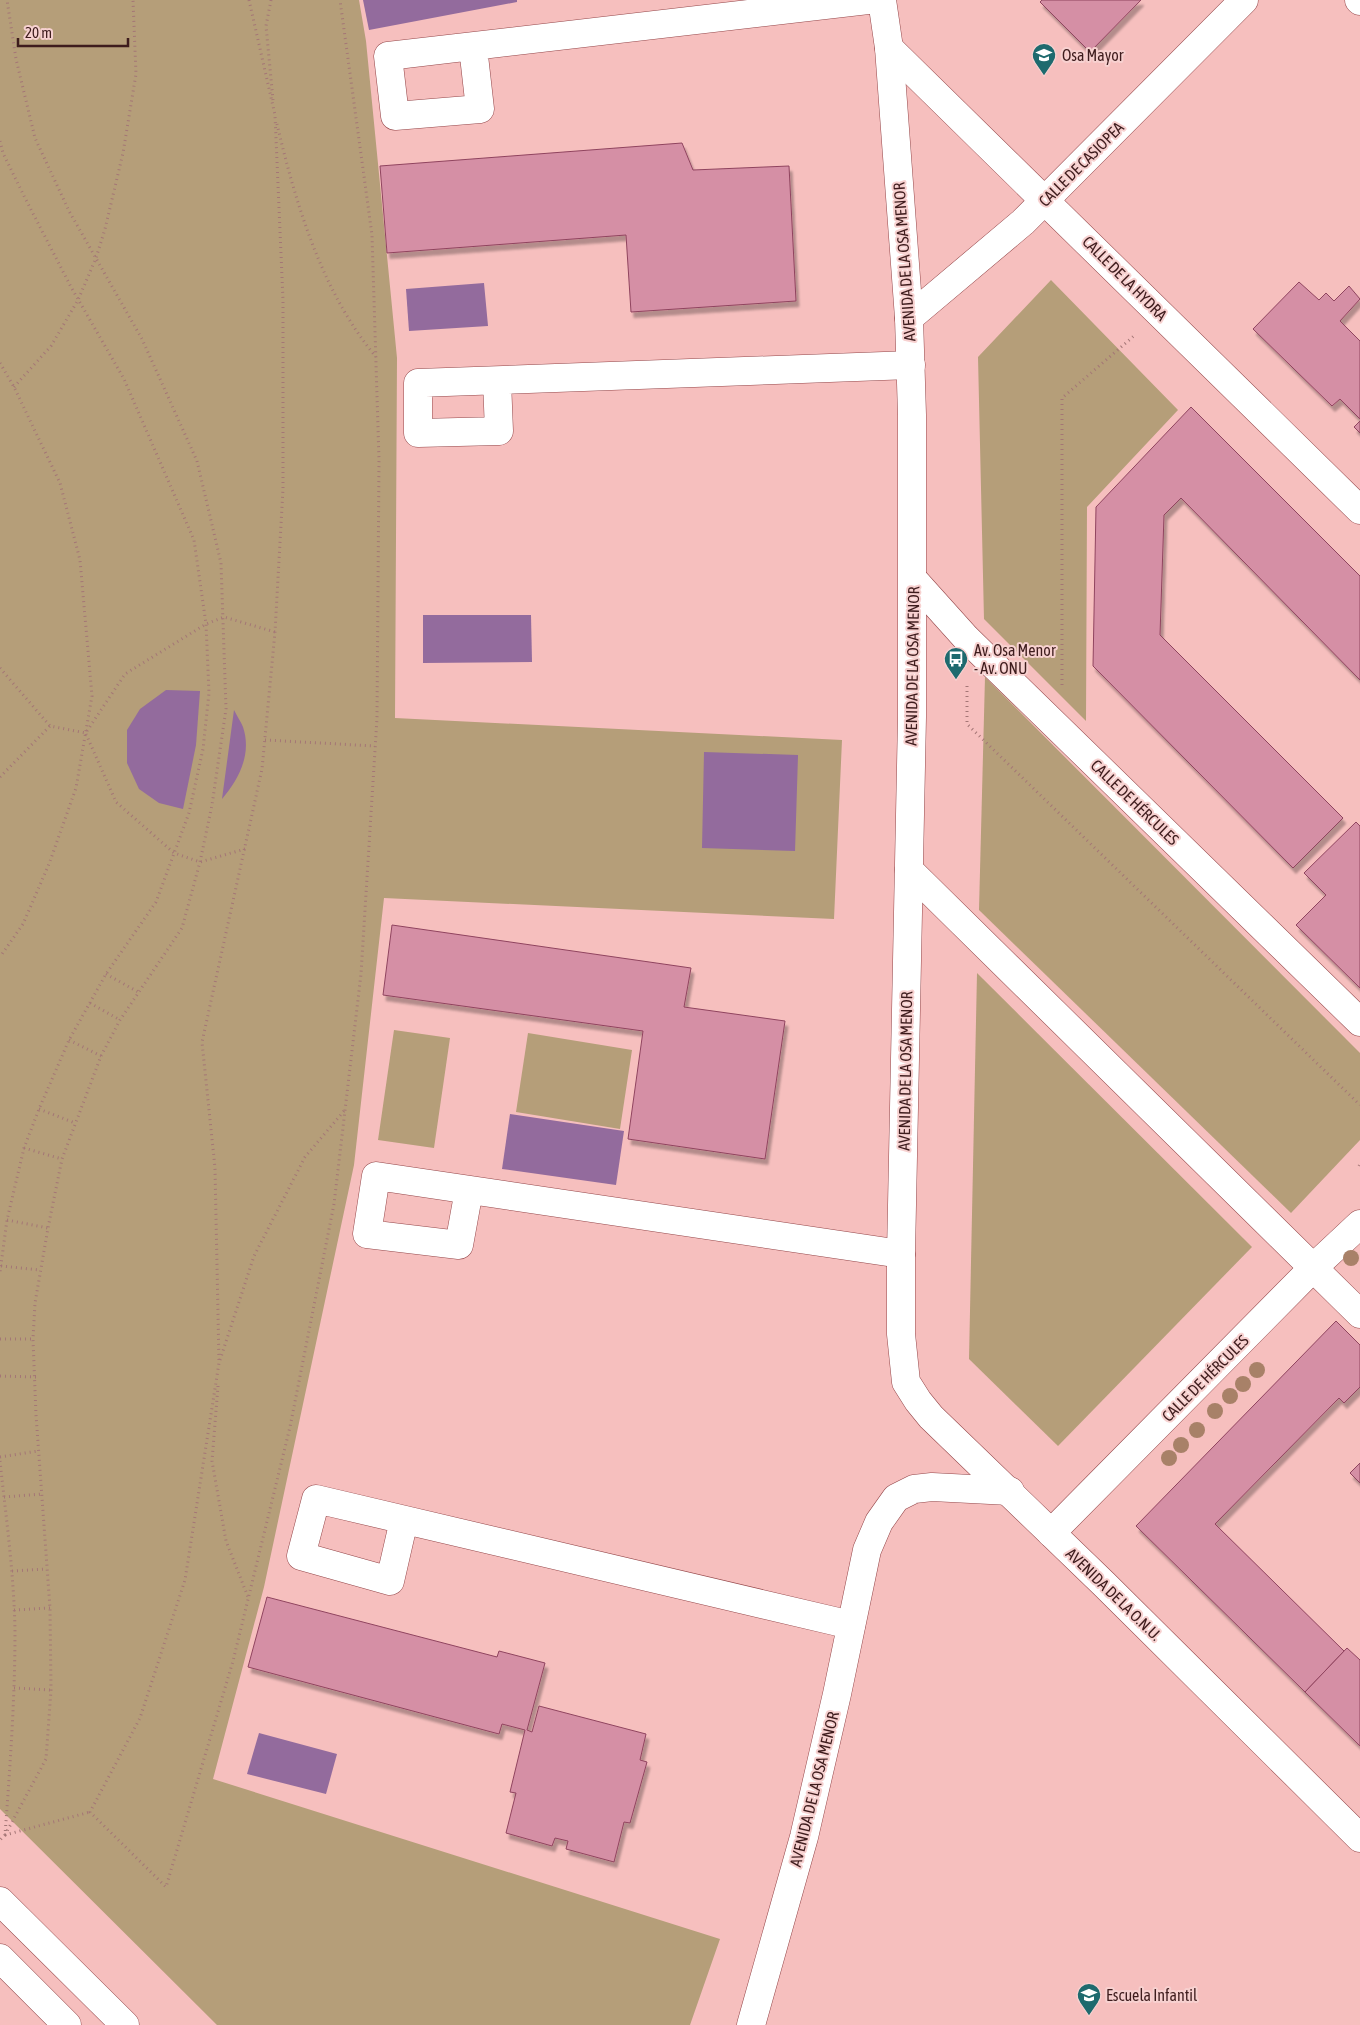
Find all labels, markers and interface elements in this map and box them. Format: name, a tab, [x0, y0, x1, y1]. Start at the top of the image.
scale bar	[18, 15, 128, 47]
text: 20 m	[25, 24, 52, 41]
school or university icon: Osa Mayor	[1031, 42, 1057, 76]
place label: Osa Mayor	[1062, 46, 1124, 65]
street label: CALLE DE CASIOPEA	[1035, 118, 1127, 210]
street label: AVENIDA DE LA OSA MENOR	[889, 182, 919, 342]
street label: CALLE DE LA HYDRA	[1079, 232, 1171, 324]
street label: AVENIDA DE LA OSA MENOR	[902, 586, 922, 746]
place label: Av. Osa Menor - Av. ONU	[974, 641, 1056, 677]
bus stop icon: Av. Osa Menor - Av. ONU	[943, 646, 969, 680]
street label: CALLE DE HÉRCULES	[1087, 756, 1183, 849]
street label: AVENIDA DE LA OSA MENOR	[895, 991, 915, 1151]
street label: CALLE DE HÉRCULES	[1158, 1331, 1252, 1425]
street label: AVENIDA DE LA O.N.U.	[1063, 1544, 1165, 1644]
street label: AVENIDA DE LA OSA MENOR	[786, 1710, 842, 1868]
school or university icon: Escuela Infantil	[1076, 1982, 1102, 2016]
place label: Escuela Infantil	[1106, 1986, 1198, 2004]

